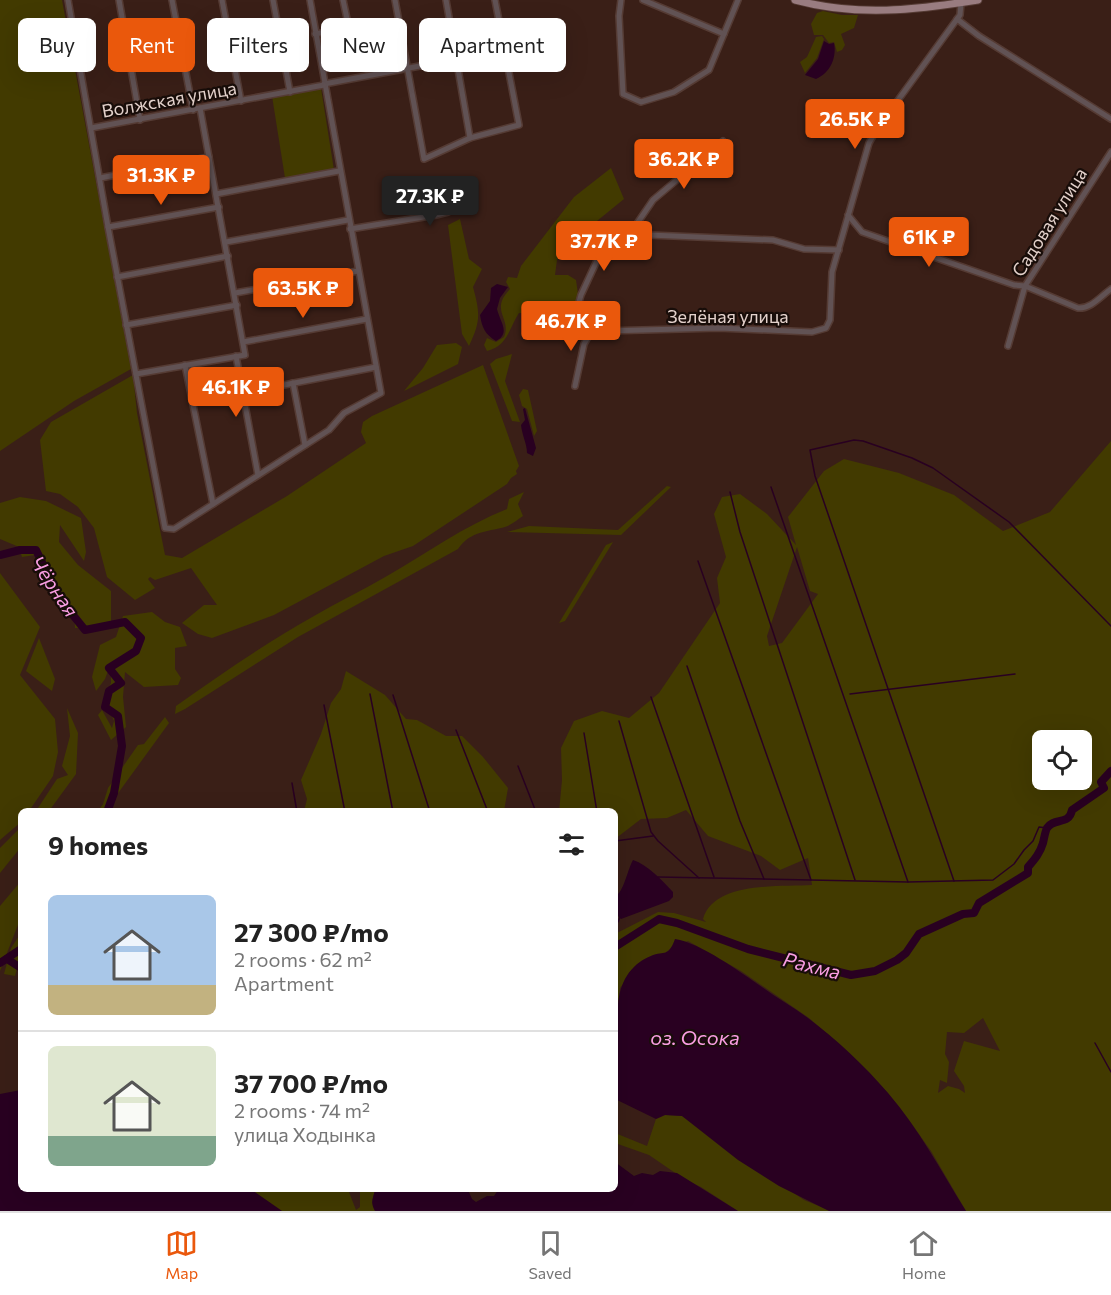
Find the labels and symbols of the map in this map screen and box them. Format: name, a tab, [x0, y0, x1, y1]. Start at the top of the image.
street label: Волжская улица	[100, 76, 238, 122]
pin: 26.5K ₽	[800, 99, 910, 150]
pin: 36.2K ₽	[629, 139, 739, 190]
pin: 31.3K ₽	[106, 155, 216, 206]
street label: Садовая улица	[1007, 164, 1091, 280]
pin: 27.3K ₽	[375, 176, 485, 227]
pin: 61K ₽	[887, 217, 971, 268]
pin: 37.7K ₽	[549, 221, 659, 272]
pin: 63.5K ₽	[248, 268, 358, 319]
pin: 46.7K ₽	[516, 301, 626, 352]
street label: Зелёная улица	[667, 305, 789, 327]
pin: 46.1K ₽	[181, 367, 291, 418]
water label: Чёрная	[26, 551, 84, 621]
water label: Рахма	[781, 946, 843, 984]
water label: оз. Осока	[650, 1025, 740, 1049]

